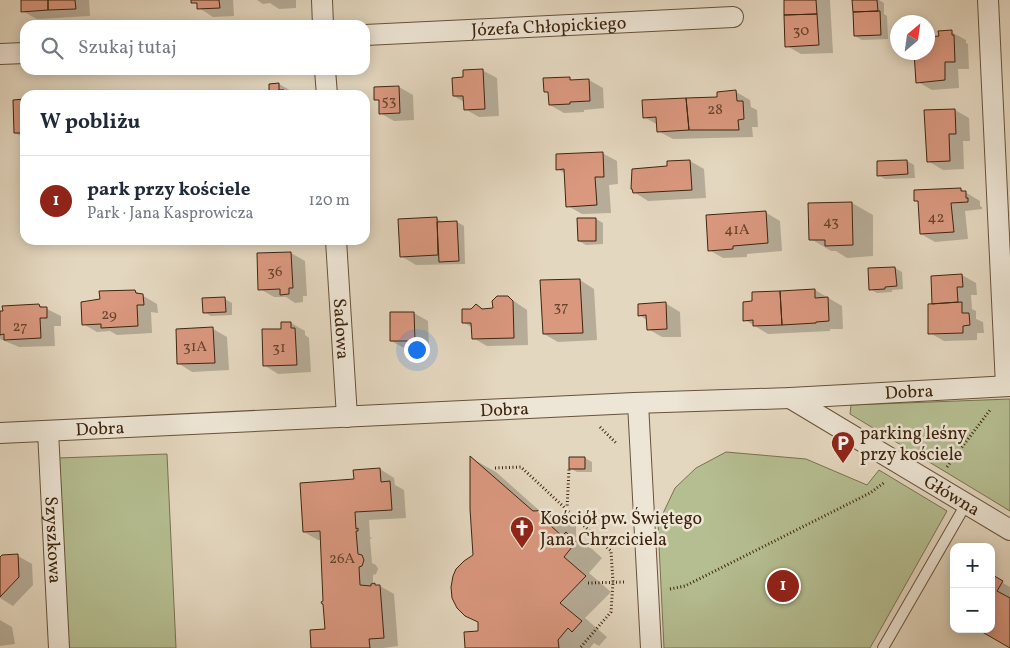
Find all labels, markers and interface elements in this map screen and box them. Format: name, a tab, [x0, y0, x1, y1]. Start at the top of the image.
street label: Józefa Chłopickiego	[471, 11, 627, 44]
north arrow	[890, 15, 935, 60]
search box	[20, 20, 370, 75]
house number: 30	[793, 21, 809, 42]
icon: search	[38, 34, 66, 62]
text: Szukaj tutaj	[78, 35, 177, 61]
house number: 53	[382, 91, 396, 112]
house number: 28	[707, 100, 723, 121]
text: W pobliżu	[40, 108, 140, 137]
text: park przy kościele	[87, 177, 251, 203]
text: 1	[53, 190, 59, 212]
text: 120 m	[308, 190, 350, 212]
text: Park · Jana Kasprowicza	[87, 203, 253, 225]
house number: 42	[927, 208, 945, 229]
house number: 43	[823, 212, 839, 233]
house number: 41A	[724, 220, 750, 241]
house number: 36	[267, 262, 283, 283]
house number: 37	[554, 297, 568, 318]
street label: Sadowa	[326, 298, 354, 360]
house number: 29	[101, 305, 117, 326]
house number: 27	[13, 317, 27, 338]
house number: 31A	[183, 337, 207, 358]
your location	[404, 337, 430, 363]
house number: 31	[272, 338, 286, 359]
street label: Dobra	[884, 379, 934, 407]
street label: Dobra	[479, 397, 530, 424]
street label: Dobra	[75, 416, 125, 443]
place label: parking leśny przy kościele	[860, 422, 967, 468]
parking icon: parking leśny przy kościele	[830, 430, 856, 464]
street label: Główna	[918, 470, 984, 523]
street label: Szyszkowa	[37, 496, 67, 584]
place label: Kościół pw. Świętego Jana Chrzciciela	[540, 507, 702, 553]
church icon: Kościół pw. Świętego Jana Chrzciciela	[509, 515, 535, 549]
map controls	[950, 543, 995, 633]
button: +	[950, 543, 995, 588]
house number: 26A	[329, 549, 356, 570]
pin: 1	[767, 567, 799, 605]
button: −	[950, 588, 995, 633]

